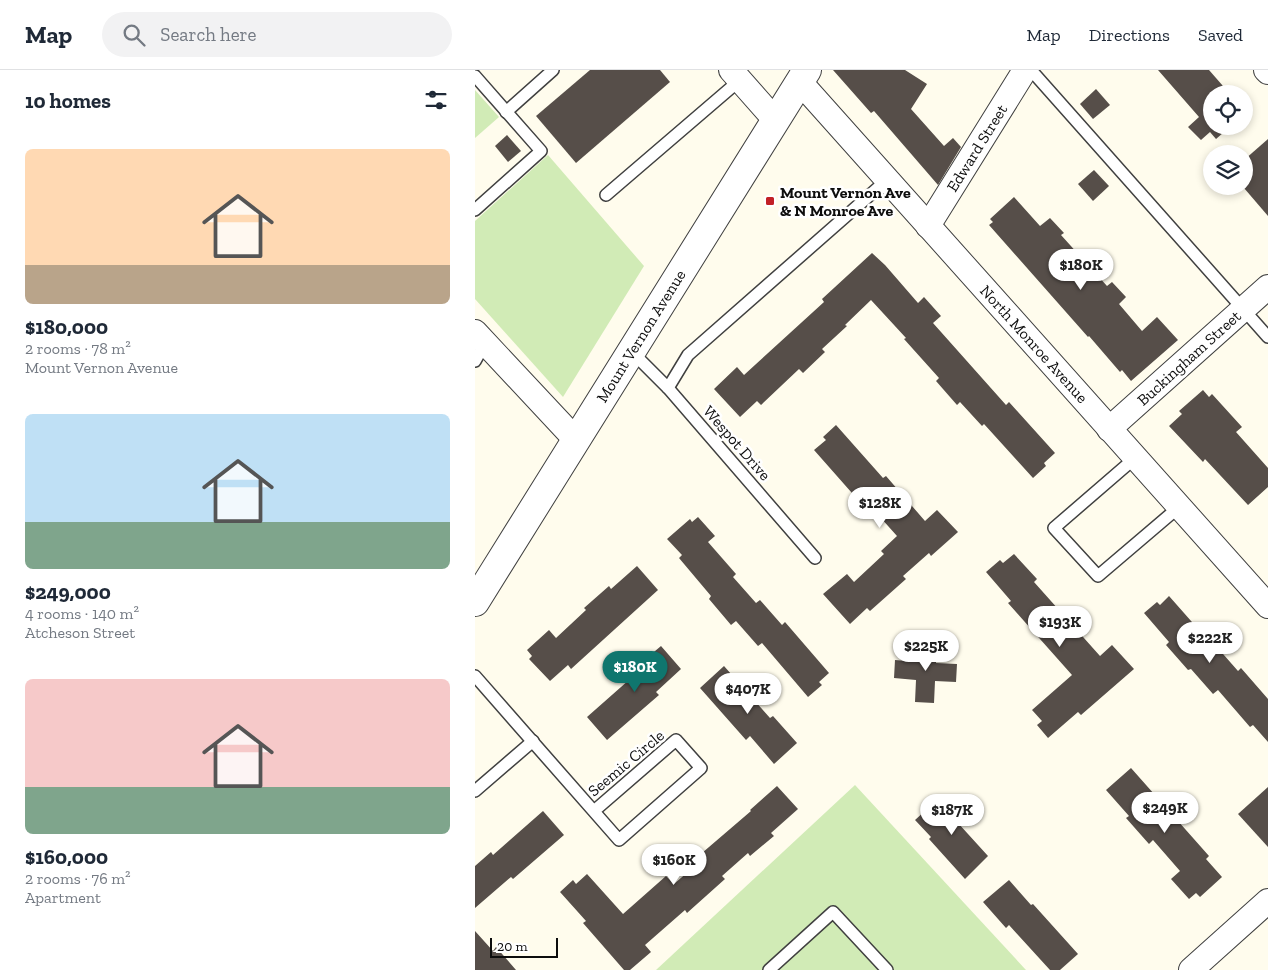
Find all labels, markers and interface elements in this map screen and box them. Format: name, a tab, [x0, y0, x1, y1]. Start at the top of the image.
search box	[102, 12, 452, 57]
text: Map	[25, 20, 72, 49]
icon: search	[120, 21, 148, 49]
text: Search here	[160, 23, 257, 46]
text: Map	[1026, 24, 1061, 46]
text: Directions	[1089, 24, 1170, 46]
text: Saved	[1198, 24, 1243, 46]
map controls	[1203, 85, 1253, 195]
button: locate	[1203, 85, 1253, 135]
icon: filters	[422, 86, 450, 114]
text: 10 homes	[25, 88, 111, 113]
street label: Edward Street	[943, 101, 1011, 195]
button: layers	[1203, 145, 1253, 195]
icon: home	[193, 181, 283, 271]
place label: Mount Vernon Ave & N Monroe Ave	[780, 183, 911, 220]
marker: Mount Vernon Ave & N Monroe Ave	[764, 195, 776, 207]
pin: $180K	[1046, 248, 1116, 291]
text: $180K	[1060, 255, 1102, 274]
street label: Mount Vernon Avenue	[592, 266, 690, 406]
street label: North Monroe Avenue	[976, 281, 1092, 407]
street label: Buckingham Street	[1133, 306, 1245, 410]
text: $180,000	[25, 314, 108, 339]
text: 2 rooms · 78 m²	[25, 339, 131, 358]
text: Mount Vernon Avenue	[25, 358, 178, 377]
street label: Wespot Drive	[699, 402, 775, 484]
icon: home	[193, 446, 283, 536]
pin: $128K	[845, 486, 915, 529]
text: $128K	[859, 493, 901, 512]
text: $249,000	[25, 579, 111, 604]
text: 4 rooms · 140 m²	[25, 604, 139, 623]
pin: $193K	[1025, 606, 1095, 648]
text: $193K	[1039, 612, 1081, 631]
pin: $222K	[1175, 622, 1245, 664]
text: Atcheson Street	[25, 623, 135, 642]
text: $222K	[1188, 628, 1232, 647]
pin: $225K	[891, 630, 961, 672]
text: $225K	[904, 636, 948, 655]
pin: $180K	[600, 650, 670, 693]
text: $180K	[614, 657, 656, 676]
pin: $407K	[713, 672, 783, 715]
text: $407K	[726, 679, 770, 698]
icon: home	[193, 711, 283, 801]
street label: Seemic Circle	[584, 726, 668, 800]
pin: $249K	[1130, 792, 1200, 834]
pin: $187K	[917, 794, 987, 836]
text: $249K	[1143, 798, 1187, 817]
text: $187K	[931, 800, 973, 819]
text: $160,000	[25, 844, 108, 869]
pin: $160K	[639, 844, 709, 886]
text: $160K	[653, 850, 695, 869]
text: 2 rooms · 76 m²	[25, 869, 131, 888]
text: Apartment	[25, 888, 101, 907]
scale bar	[490, 935, 557, 958]
text: 20 m	[497, 938, 528, 955]

